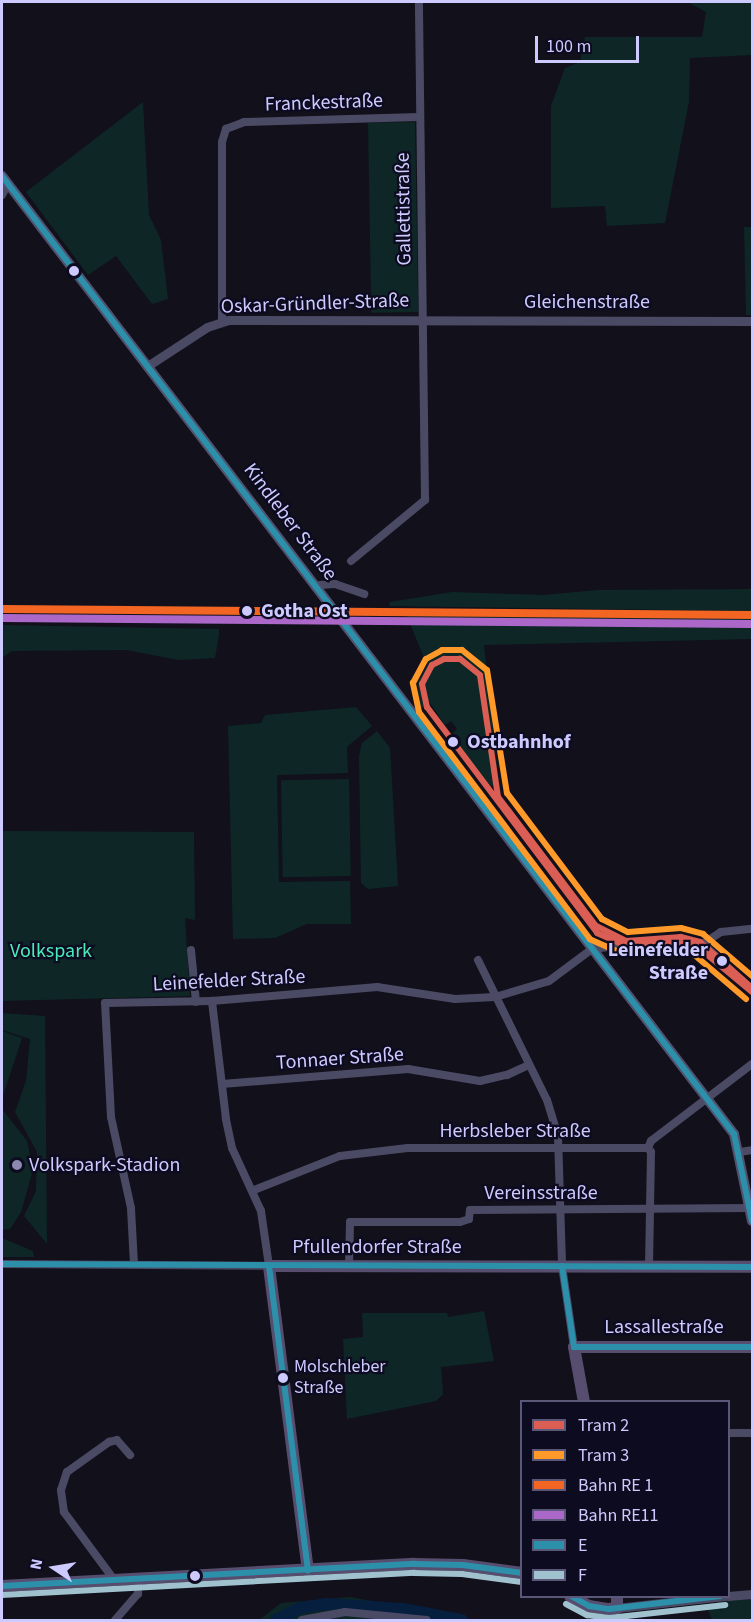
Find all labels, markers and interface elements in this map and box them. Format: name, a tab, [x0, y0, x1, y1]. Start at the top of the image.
scale bar	[538, 24, 642, 62]
text: 100 m	[546, 34, 591, 59]
street label: Franckestraße	[264, 89, 384, 117]
street label: Gallettistraße	[391, 152, 417, 266]
unlabelled marker	[68, 265, 80, 277]
street label: Oskar-Gründler-Straße	[220, 289, 410, 319]
street label: Gleichenstraße	[524, 290, 650, 314]
street label: Kindleber Straße	[238, 459, 342, 585]
place label: Gotha Ost	[261, 599, 348, 623]
marker: Gotha Ost	[238, 602, 256, 620]
place label: Ostbahnhof	[467, 730, 571, 754]
marker: Ostbahnhof	[444, 733, 462, 751]
place label: Leinefelder Straße	[608, 938, 708, 985]
park label: Volkspark	[10, 939, 92, 963]
marker: Leinefelder Straße	[713, 952, 731, 970]
street label: Leinefelder Straße	[152, 965, 306, 997]
street label: Tonnaer Straße	[275, 1043, 405, 1075]
street label: Herbsleber Straße	[439, 1119, 591, 1143]
place label: Volkspark-Stadion	[29, 1153, 180, 1177]
marker: Volkspark-Stadion	[10, 1158, 24, 1172]
street label: Vereinsstraße	[484, 1181, 598, 1205]
street label: Pfullendorfer Straße	[292, 1235, 462, 1259]
street label: Lassallestraße	[604, 1315, 724, 1339]
place label: Molschleber Straße	[294, 1357, 386, 1400]
marker: Molschleber Straße	[277, 1372, 289, 1384]
legend	[520, 1400, 730, 1598]
text: Tram 2	[578, 1413, 629, 1438]
text: Tram 3	[578, 1443, 629, 1468]
text: Bahn RE 1	[578, 1473, 653, 1498]
text: Bahn RE11	[578, 1503, 659, 1528]
text: E	[578, 1533, 588, 1558]
north arrow	[24, 1538, 84, 1598]
text: N	[25, 1557, 48, 1572]
text: F	[578, 1563, 587, 1588]
unlabelled marker	[189, 1570, 201, 1582]

